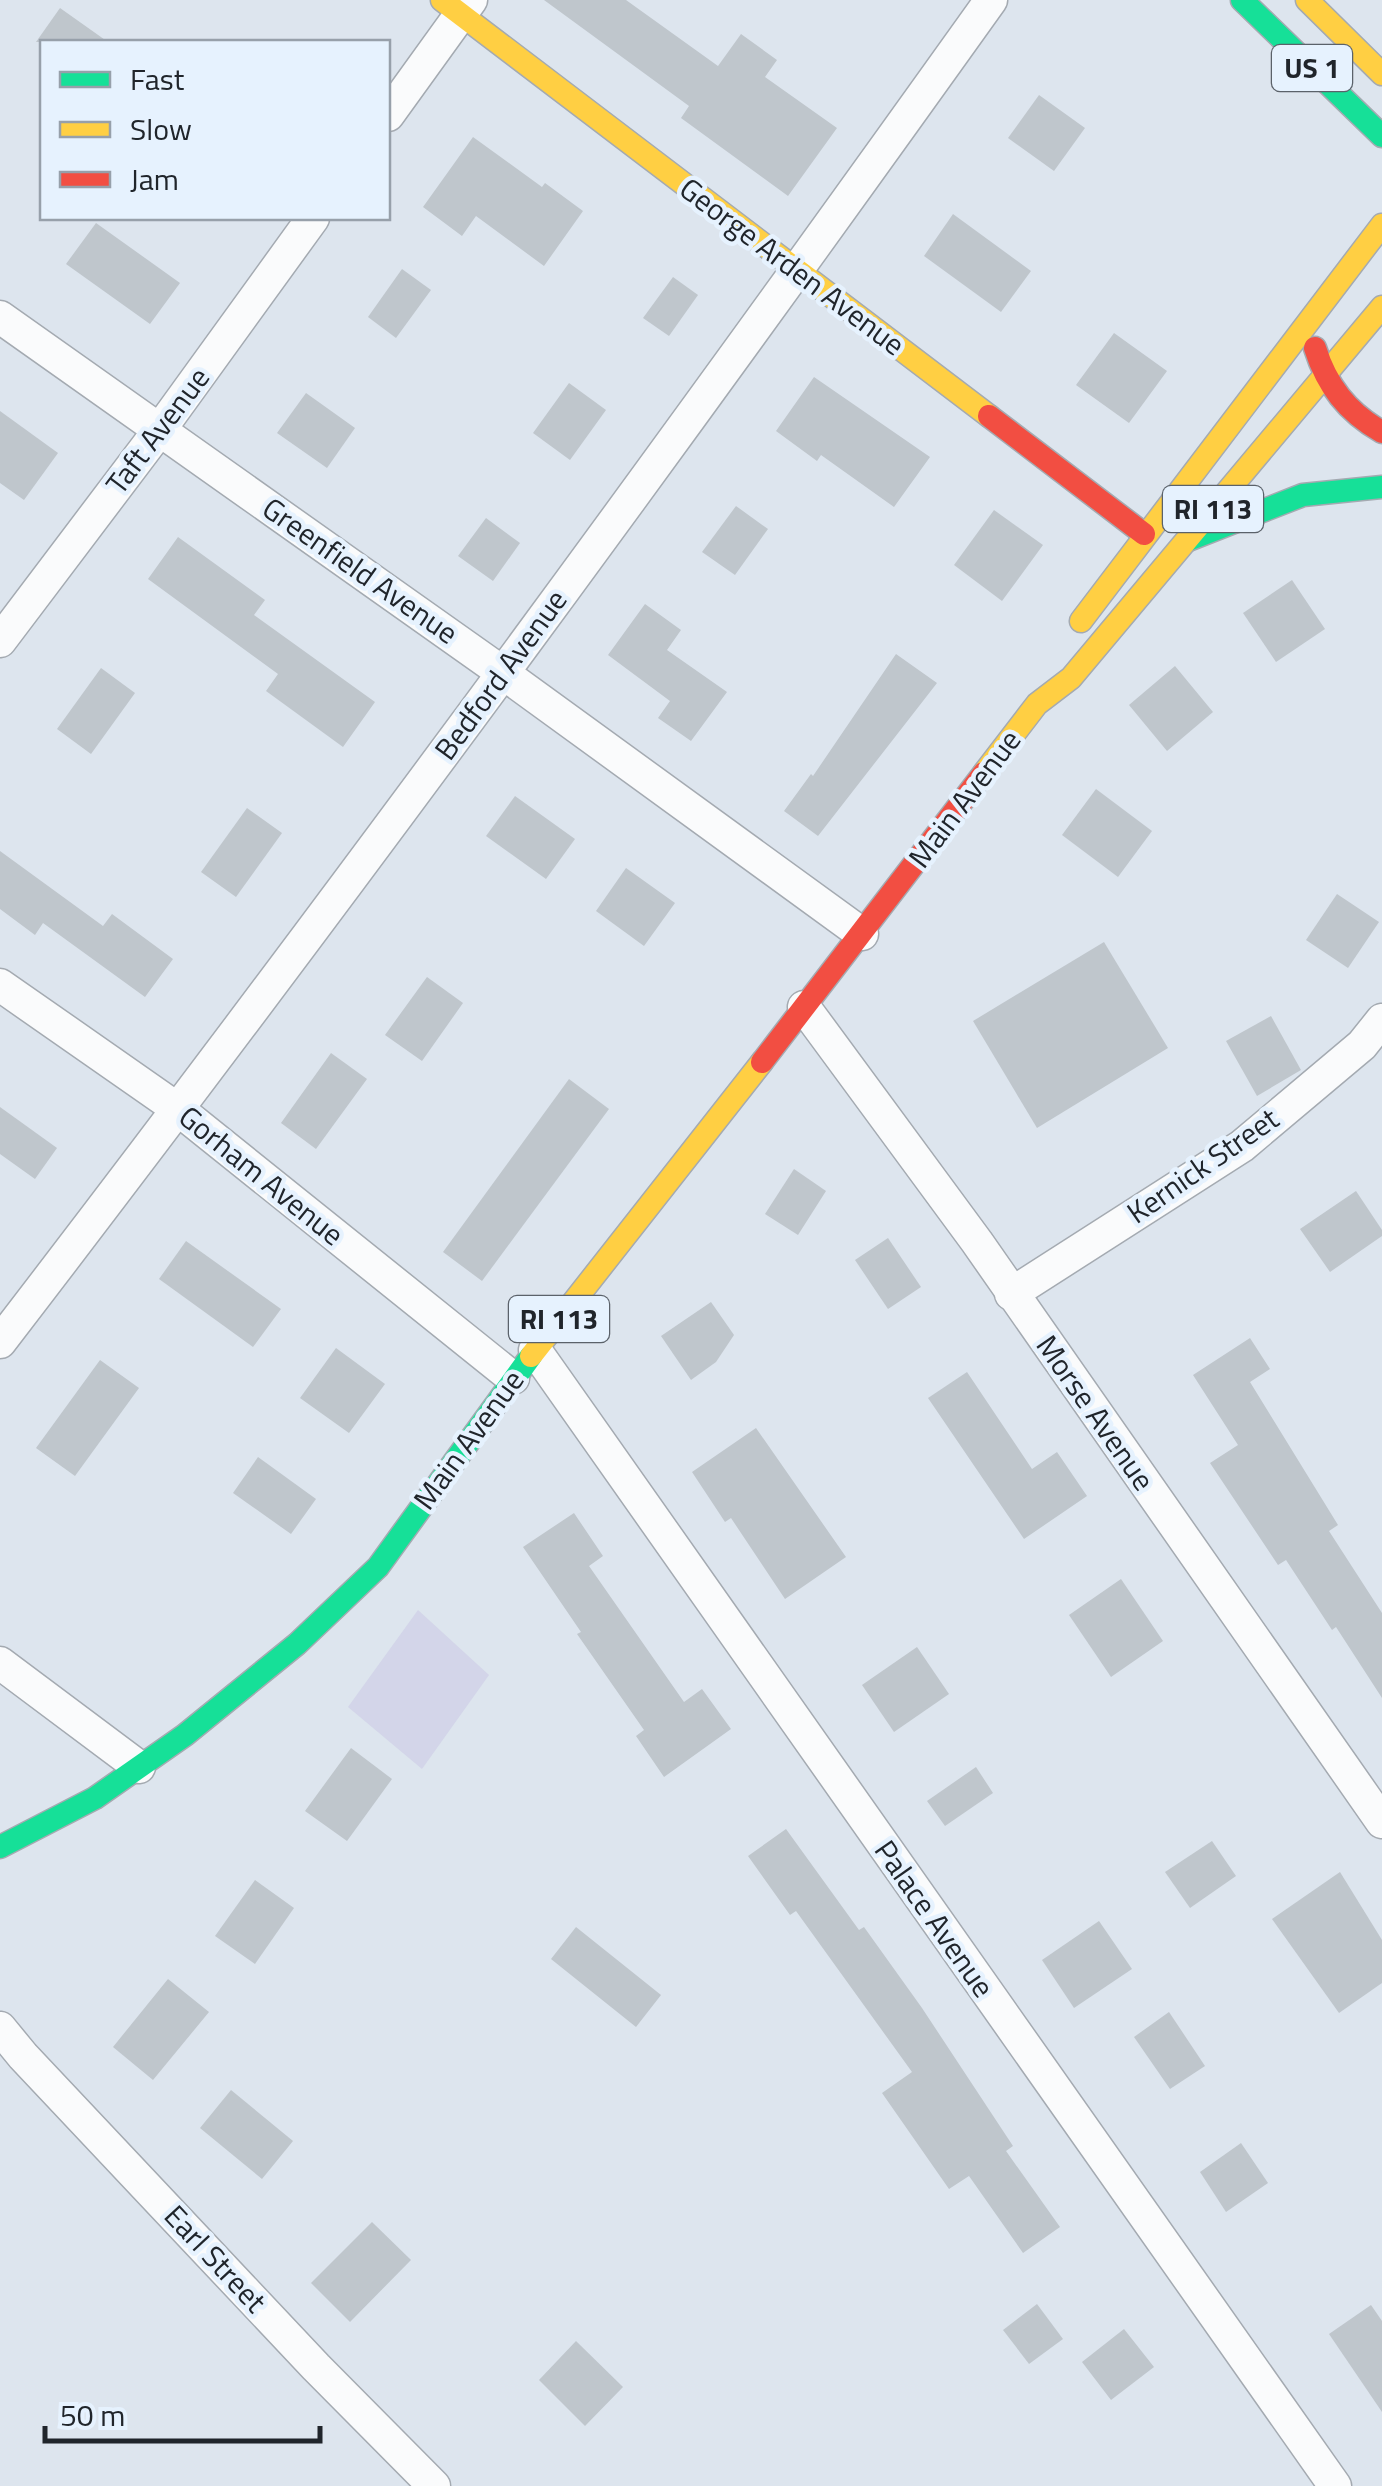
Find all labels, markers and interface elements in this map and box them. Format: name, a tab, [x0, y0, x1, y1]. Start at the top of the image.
legend	[40, 40, 390, 220]
road number: US 1	[1272, 45, 1352, 91]
text: Fast	[130, 56, 185, 102]
text: Slow	[130, 106, 192, 152]
text: Jam	[130, 156, 179, 202]
street label: George Arden Avenue	[670, 166, 915, 366]
street label: Taft Avenue	[94, 357, 220, 504]
street label: Greenfield Avenue	[253, 485, 468, 655]
road number: RI 113	[1163, 486, 1263, 532]
street label: Bedford Avenue	[422, 579, 578, 769]
street label: Main Avenue	[897, 719, 1032, 877]
street label: Gorham Avenue	[169, 1094, 354, 1256]
street label: Kernick Street	[1117, 1096, 1288, 1235]
road number: RI 113	[509, 1296, 609, 1342]
street label: Morse Avenue	[1025, 1325, 1167, 1500]
street label: Main Avenue	[402, 1360, 535, 1519]
street label: Palace Avenue	[863, 1830, 1006, 2007]
street label: Earl Street	[154, 2194, 278, 2323]
scale bar	[45, 2381, 320, 2443]
text: 50 m	[60, 2392, 125, 2438]

